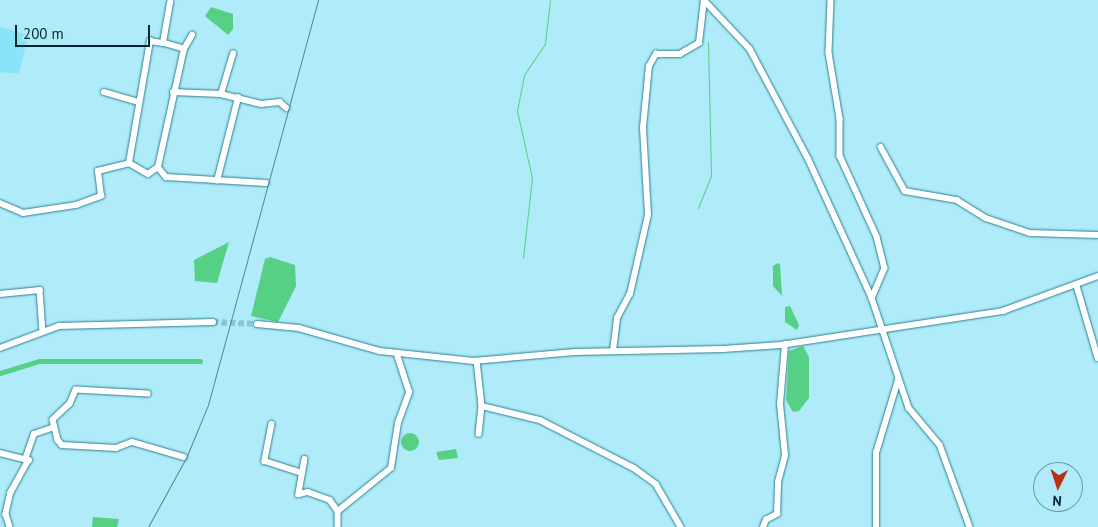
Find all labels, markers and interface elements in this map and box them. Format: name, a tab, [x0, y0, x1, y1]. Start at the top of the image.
scale bar	[18, 15, 152, 47]
text: 200 m	[23, 24, 64, 43]
north arrow	[1033, 462, 1083, 512]
text: N	[1052, 492, 1062, 510]

